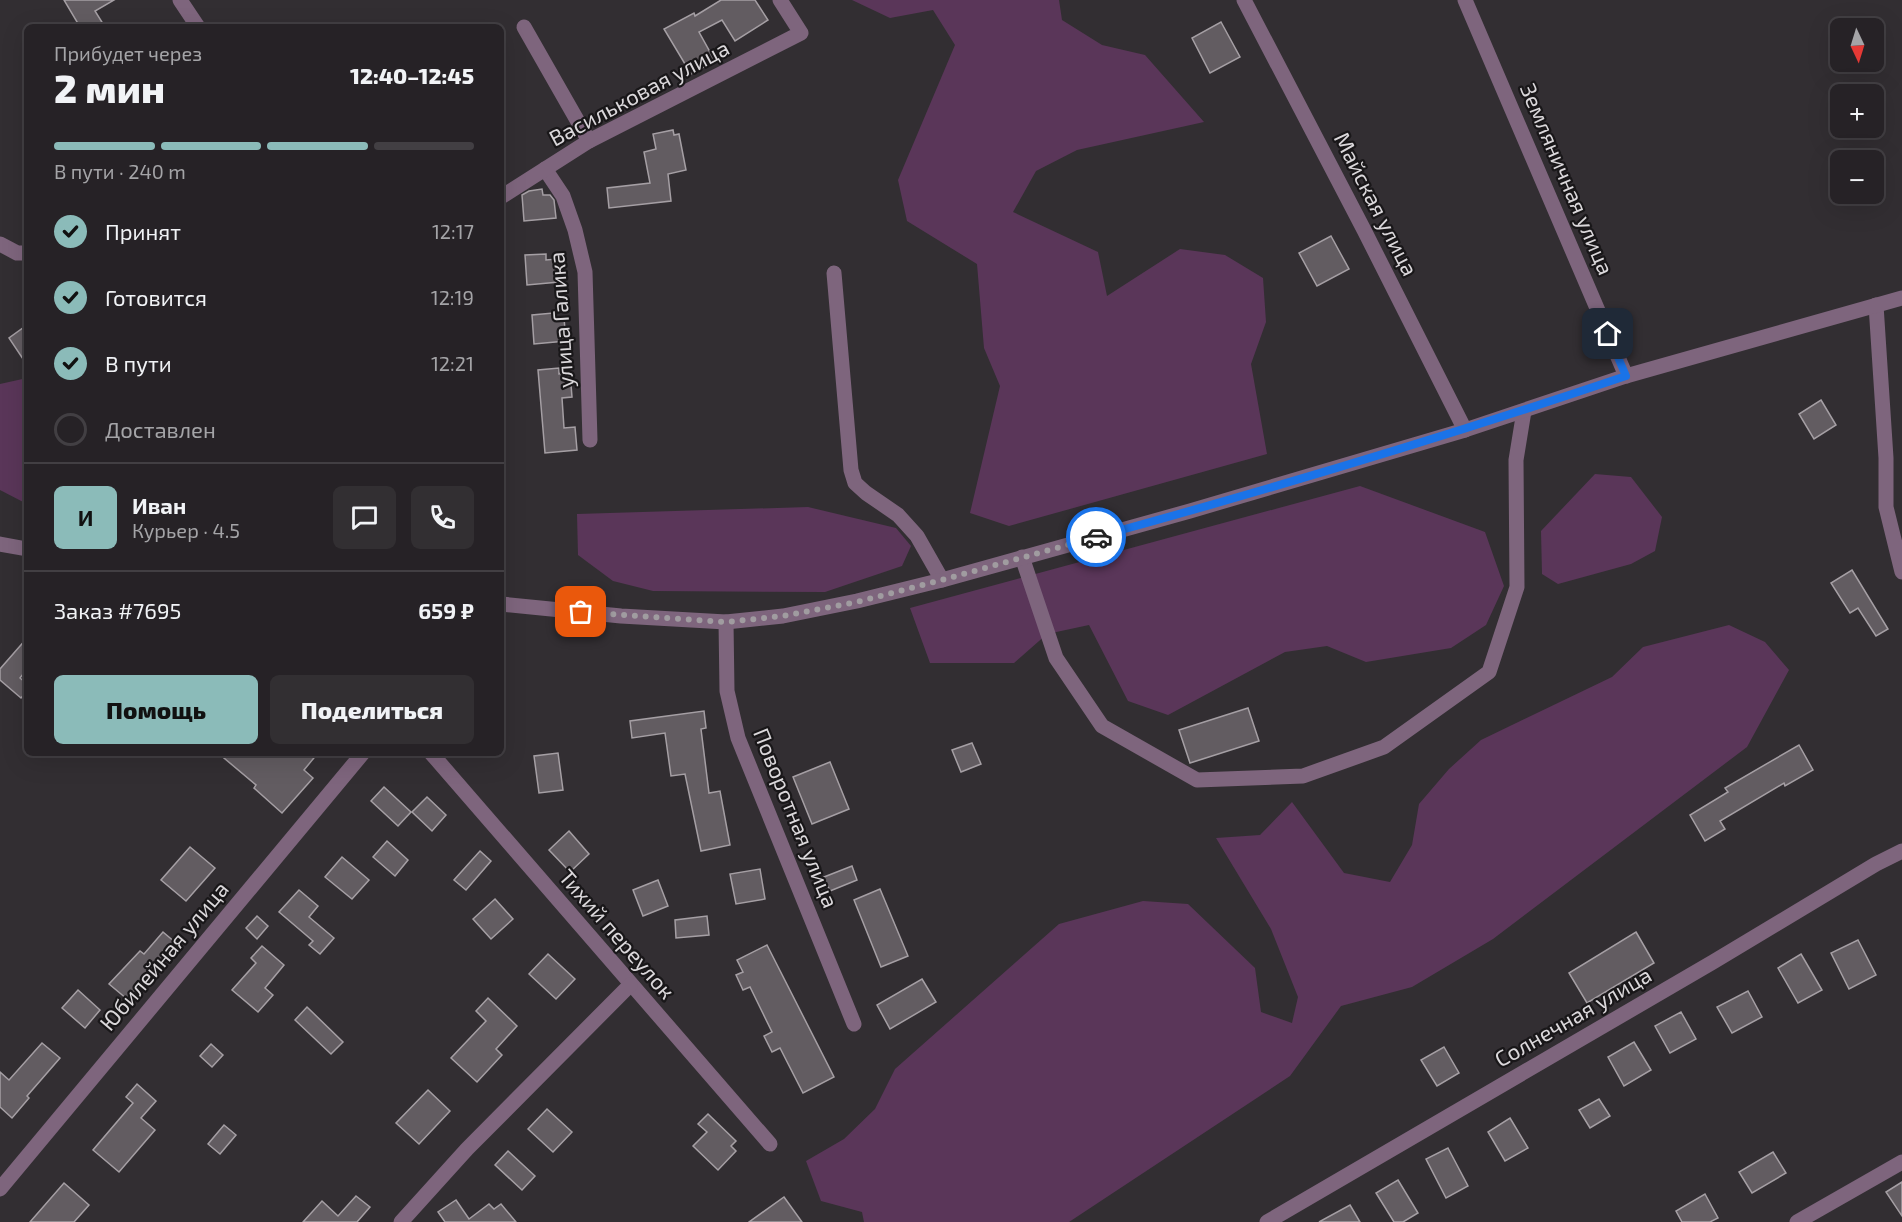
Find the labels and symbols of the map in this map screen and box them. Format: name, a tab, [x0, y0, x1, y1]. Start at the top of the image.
north arrow	[1830, 18, 1884, 72]
street label: Васильковая улица	[544, 34, 733, 151]
street label: Земляничная улица	[1515, 79, 1620, 279]
street label: Майская улица	[1329, 128, 1424, 280]
street label: улица Галика	[542, 251, 579, 389]
pin	[1582, 308, 1633, 359]
courier	[1066, 507, 1126, 567]
pin	[555, 586, 606, 637]
street label: Поворотная улица	[748, 724, 845, 912]
street label: Тихий переулок	[554, 863, 681, 1004]
street label: Юбилейная улица	[93, 876, 234, 1036]
street label: Солнечная улица	[1489, 961, 1656, 1072]

